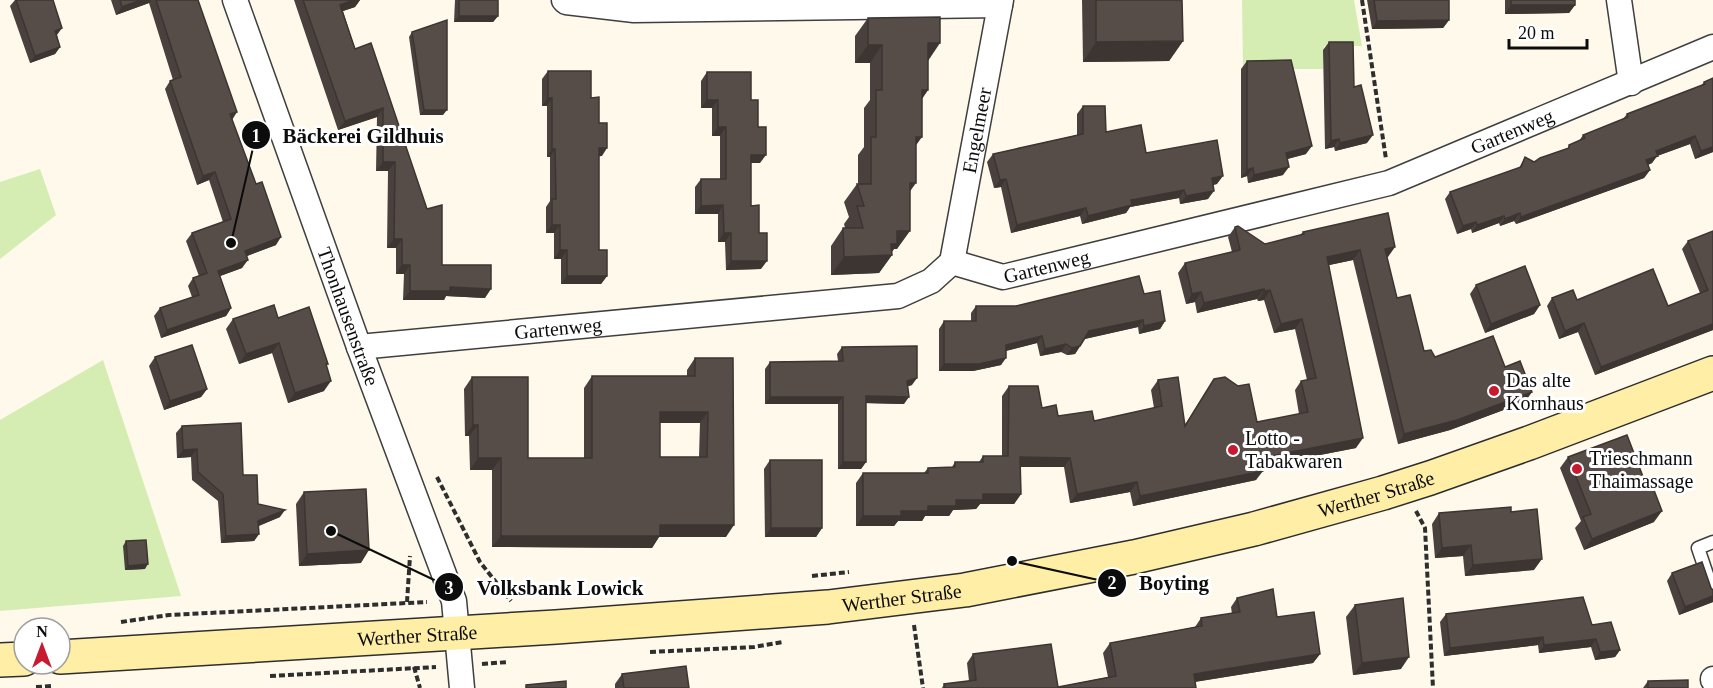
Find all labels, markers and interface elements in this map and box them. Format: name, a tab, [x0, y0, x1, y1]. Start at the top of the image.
scale bar	[1509, 12, 1587, 50]
text: 20 m	[1518, 23, 1555, 43]
street label: Engelmeer	[958, 85, 995, 175]
street label: Gartenweg	[1467, 104, 1557, 158]
callout: Bäckerei Gildhuis	[241, 116, 456, 155]
text: Bäckerei Gildhuis	[282, 124, 444, 148]
text: 1	[252, 126, 261, 146]
street label: Thonhausenstraße	[313, 244, 383, 389]
street label: Gartenweg	[1001, 245, 1092, 287]
street label: Gartenweg	[513, 313, 603, 343]
place label: Das alte Kornhaus	[1506, 369, 1584, 414]
marker: Das alte Kornhaus	[1487, 384, 1501, 398]
place label: Lotto - Tabakwaren	[1245, 427, 1342, 472]
marker: Lotto - Tabakwaren	[1226, 443, 1240, 457]
place label: Trieschmann Thaimassage	[1589, 447, 1694, 493]
marker: Trieschmann Thaimassage	[1570, 462, 1584, 476]
street label: Werther Straße	[1315, 466, 1437, 522]
callout: Boyting	[1097, 563, 1221, 602]
callout: Volksbank Lowick	[434, 568, 655, 607]
text: Boyting	[1139, 571, 1210, 595]
text: 2	[1108, 573, 1117, 593]
text: Volksbank Lowick	[477, 576, 644, 600]
text: 3	[445, 578, 454, 598]
street label: Werther Straße	[841, 580, 963, 616]
north arrow	[12, 616, 72, 676]
street label: Werther Straße	[357, 621, 478, 650]
text: N	[36, 623, 48, 640]

